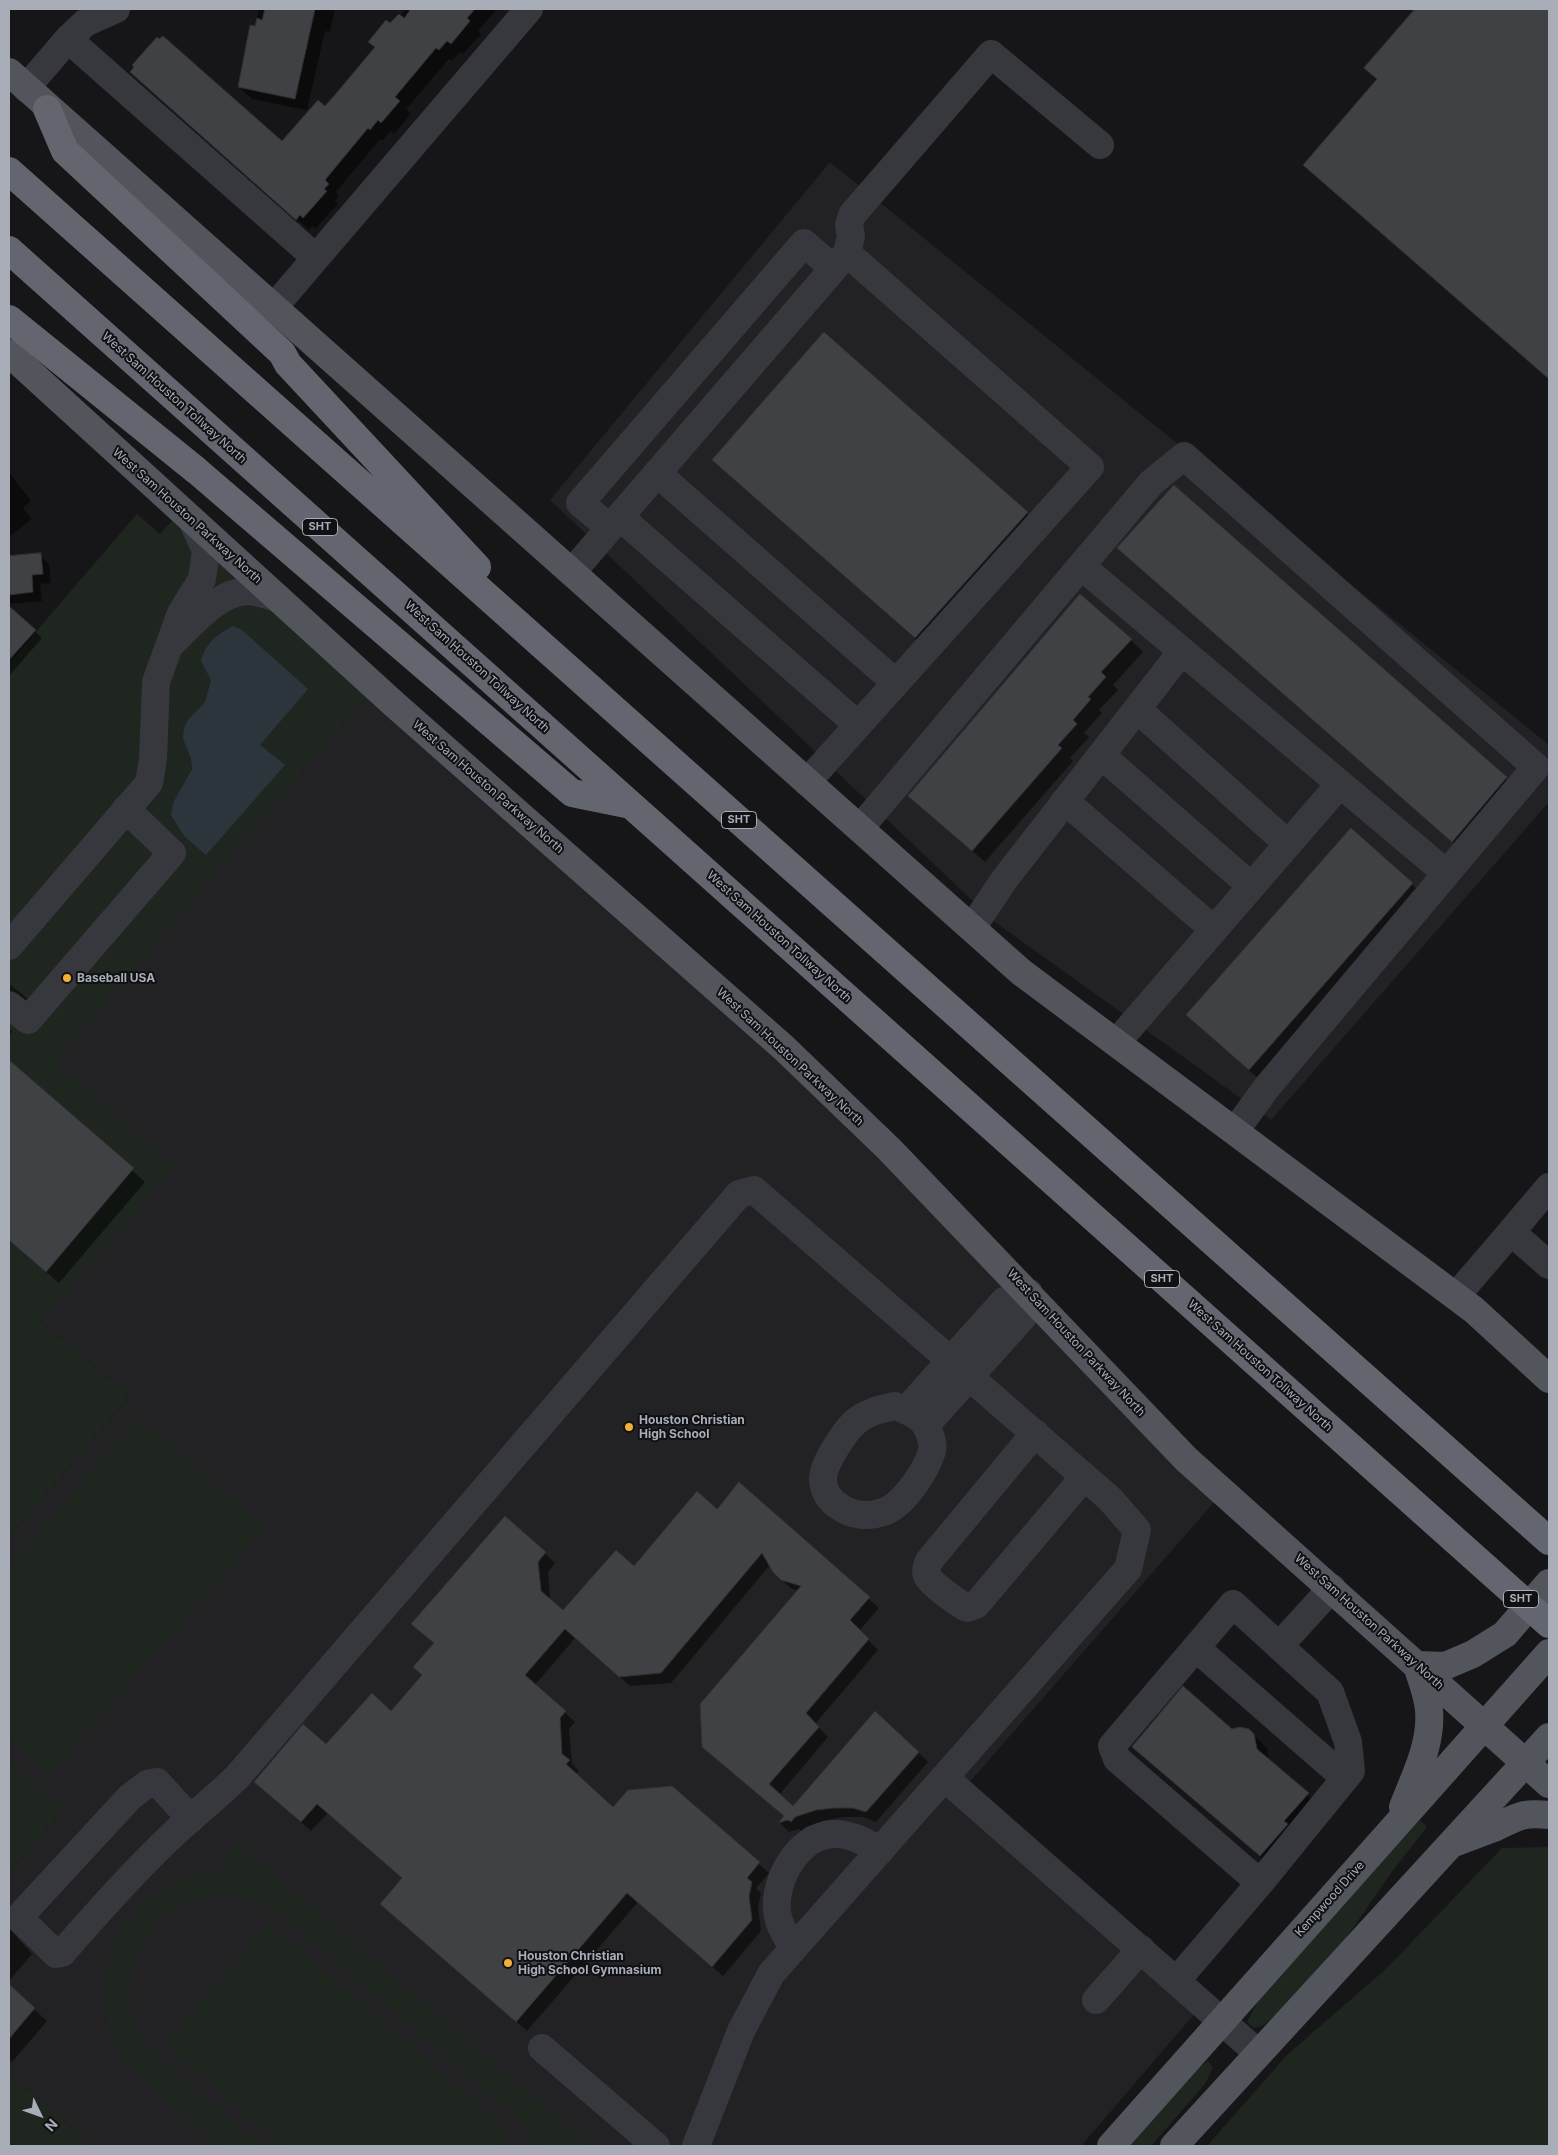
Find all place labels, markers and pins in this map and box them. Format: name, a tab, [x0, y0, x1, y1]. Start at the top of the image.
place label: Baseball USA	[77, 971, 155, 985]
marker: Baseball USA	[61, 972, 73, 984]
place label: Houston Christian High School	[639, 1413, 745, 1441]
marker: Houston Christian High School	[623, 1421, 635, 1433]
place label: Houston Christian High School Gymnasium	[518, 1949, 661, 1977]
marker: Houston Christian High School Gymnasium	[502, 1957, 514, 1969]

